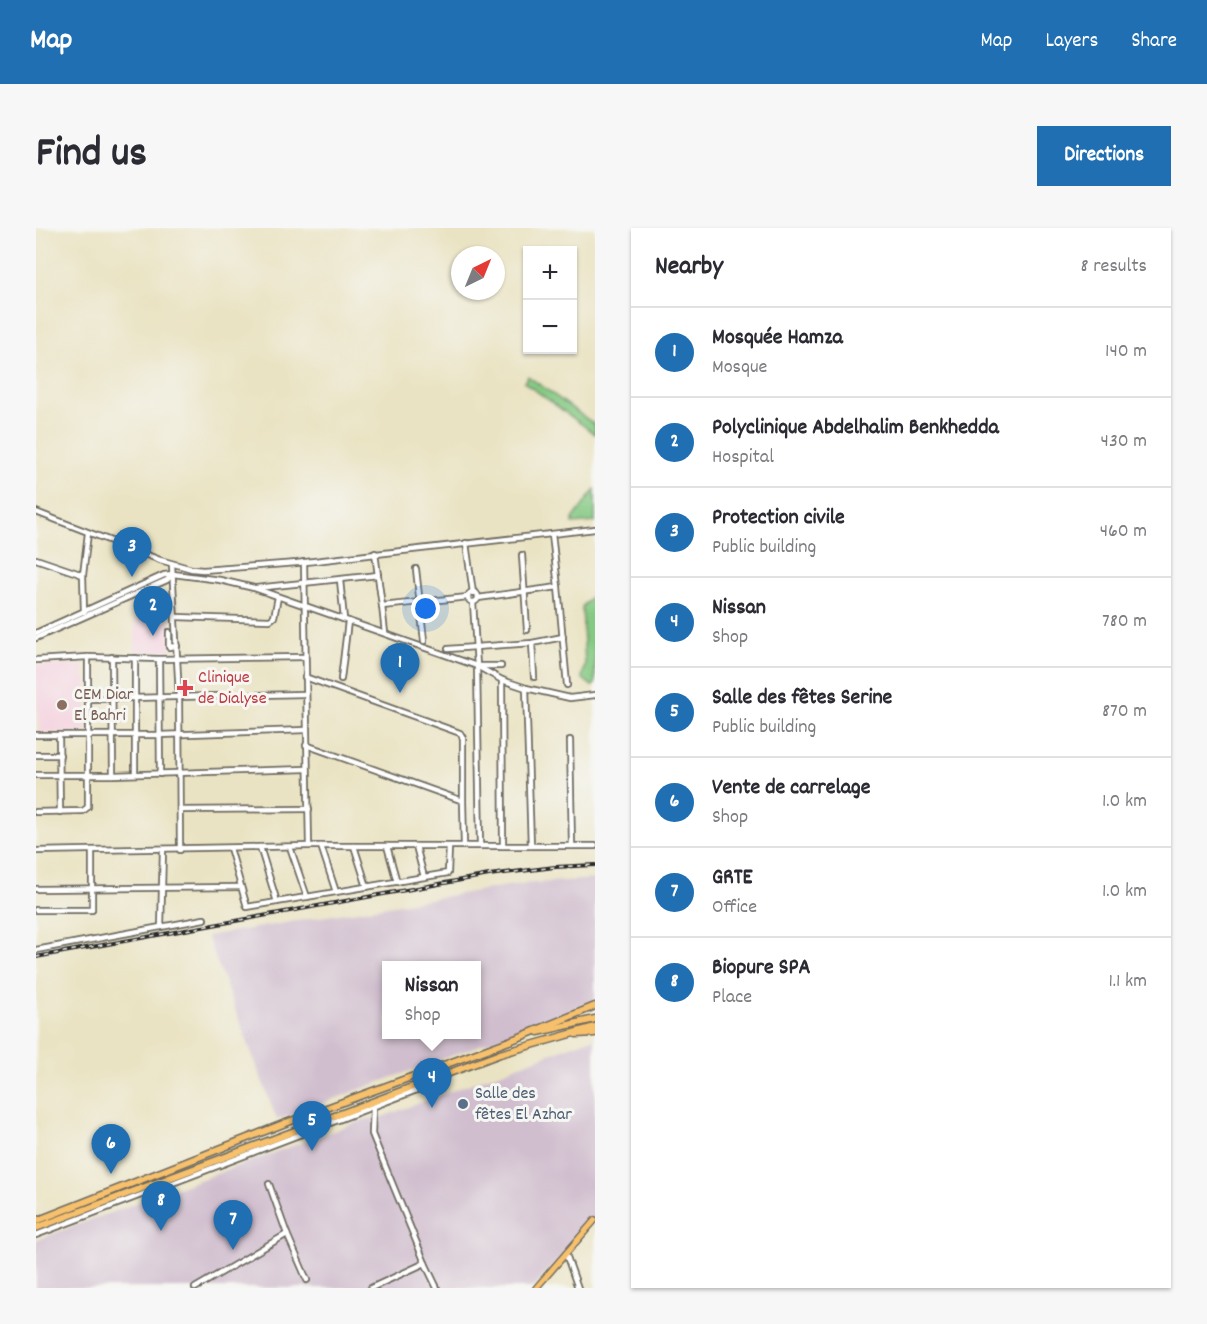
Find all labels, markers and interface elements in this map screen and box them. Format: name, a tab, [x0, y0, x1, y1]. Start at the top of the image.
text: Map	[30, 22, 72, 62]
text: Map	[981, 27, 1012, 57]
text: Layers	[1045, 27, 1098, 57]
text: Share	[1131, 27, 1177, 57]
text: Find us	[36, 126, 147, 186]
button: Directions	[1037, 126, 1171, 186]
north arrow	[451, 246, 505, 300]
map controls	[523, 246, 577, 354]
button: +	[523, 246, 577, 300]
text: Nearby	[655, 249, 723, 286]
text: 8 results	[1081, 253, 1147, 281]
button: −	[523, 300, 577, 354]
text: Mosquée Hamza	[712, 323, 843, 354]
text: 1	[672, 338, 677, 366]
text: 140 m	[1105, 338, 1147, 366]
text: Mosque	[712, 354, 767, 382]
text: Polyclinique Abdelhalim Benkhedda	[712, 413, 999, 444]
text: 2	[670, 428, 679, 456]
text: 430 m	[1101, 428, 1147, 456]
text: Hospital	[712, 444, 774, 472]
text: Protection civile	[712, 503, 845, 534]
text: 3	[670, 518, 679, 546]
text: 460 m	[1100, 518, 1147, 546]
pin: 3	[112, 528, 152, 577]
text: Public building	[712, 534, 816, 562]
pin: 2	[134, 586, 172, 636]
text: Nissan	[712, 593, 766, 624]
your location	[411, 594, 440, 623]
text: 4	[670, 608, 679, 636]
text: 780 m	[1102, 608, 1147, 636]
text: Shop	[712, 624, 748, 652]
pin: 1	[380, 644, 420, 693]
place label: Clinique de Dialyse	[198, 666, 267, 712]
marker: Clinique de Dialyse	[176, 679, 194, 697]
place label: CEM Diar El Bahri	[74, 683, 134, 729]
text: Salle des fêtes Serine	[712, 683, 892, 714]
marker: CEM Diar El Bahri	[55, 698, 69, 712]
text: 5	[670, 698, 679, 726]
text: 870 m	[1102, 698, 1147, 726]
text: Public building	[712, 714, 816, 742]
text: Vente de carrelage	[712, 773, 870, 804]
text: 6	[670, 788, 679, 816]
text: 1.0 km	[1102, 788, 1147, 816]
text: Shop	[712, 804, 748, 832]
text: GRTE	[712, 863, 753, 894]
text: 7	[671, 878, 678, 906]
text: 1.0 km	[1102, 878, 1147, 906]
text: Office	[712, 894, 757, 922]
text: Biopure SPA	[712, 953, 810, 984]
popup	[382, 961, 481, 1039]
text: 8	[670, 968, 679, 996]
text: 1.1 km	[1108, 968, 1147, 996]
text: Nissan	[405, 971, 458, 1002]
text: Place	[712, 984, 752, 1012]
text: Shop	[405, 1002, 441, 1030]
pin: 4	[412, 1058, 452, 1108]
place label: Salle des fêtes El Azhar	[475, 1082, 572, 1128]
marker: Salle des fêtes El Azhar	[456, 1097, 470, 1111]
pin: 5	[292, 1102, 332, 1151]
pin: 6	[92, 1124, 130, 1174]
pin: 8	[142, 1182, 180, 1231]
pin: 7	[214, 1200, 252, 1250]

